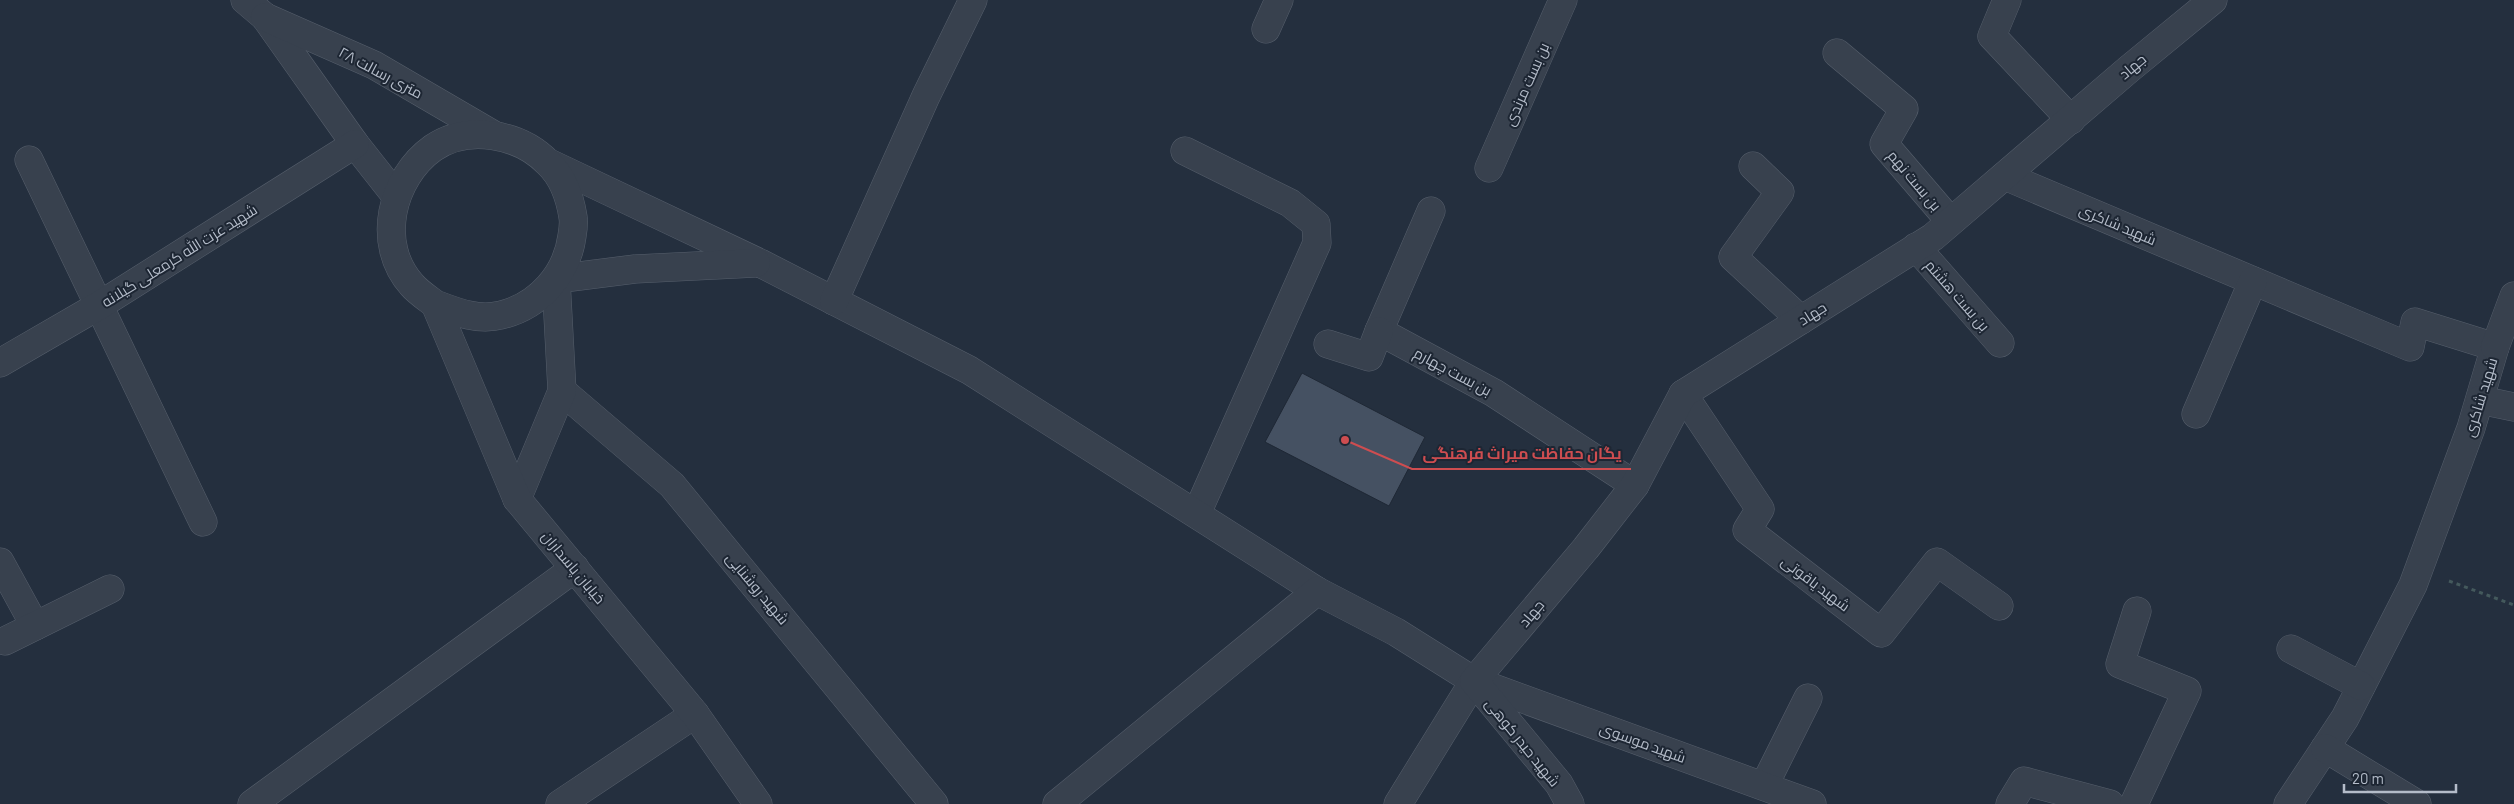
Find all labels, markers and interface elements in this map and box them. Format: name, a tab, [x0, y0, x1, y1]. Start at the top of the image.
street label: بن بست مرندی	[1500, 40, 1554, 129]
street label: ۲۸ متری رسالت	[335, 42, 426, 103]
street label: جهاد	[2115, 49, 2151, 84]
street label: بن بست نهم	[1883, 146, 1946, 215]
street label: شهید عزت الله کرمعلی گیلانه	[98, 200, 261, 312]
street label: شهید شاکری	[2076, 200, 2159, 250]
street label: بن بست هشتم	[1921, 256, 1994, 336]
street label: جهاد	[1795, 297, 1831, 330]
street label: بن بست چهارم	[1410, 343, 1495, 401]
street label: شهید شاکری	[2459, 355, 2502, 439]
callout: یگان حفاظت میراث فرهنگی	[1412, 438, 1631, 469]
text: یگان حفاظت میراث فرهنگی	[1422, 443, 1622, 463]
street label: خیابان پاسداران	[537, 527, 610, 608]
street label: شهید روشنایی	[721, 548, 793, 629]
street label: شهید یاقوتی	[1777, 551, 1854, 616]
street label: جهاد	[1514, 596, 1549, 632]
street label: شهید حیدر کوهی	[1480, 694, 1564, 791]
street label: شهید موسوی	[1597, 718, 1689, 768]
scale bar	[2344, 762, 2456, 794]
text: 20 m	[2352, 769, 2384, 787]

